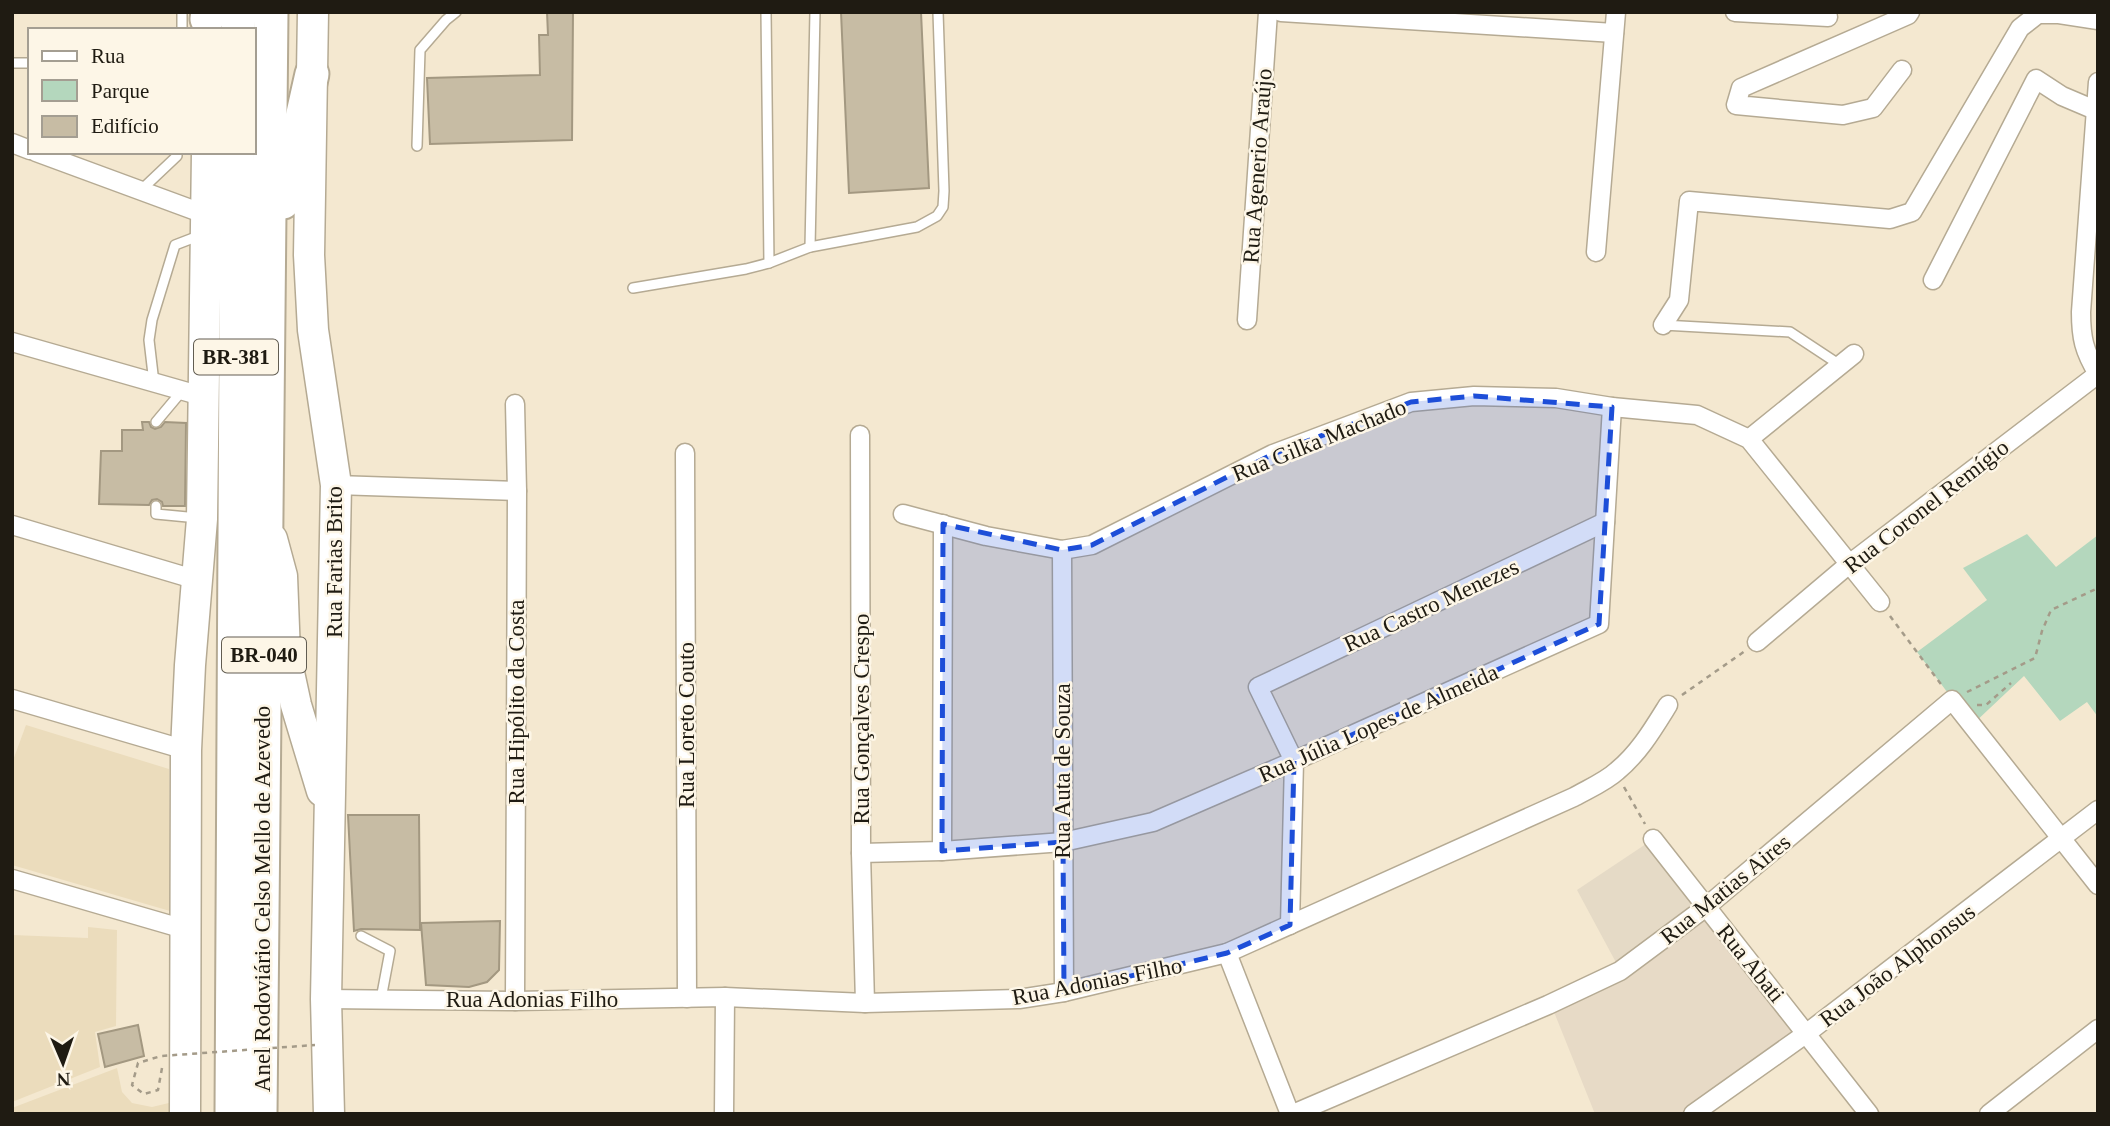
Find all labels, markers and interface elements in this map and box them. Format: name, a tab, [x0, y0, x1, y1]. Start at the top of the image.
legend	[28, 28, 256, 154]
text: Rua	[91, 44, 126, 68]
street label: Rua Agenerio Araújo	[1238, 68, 1277, 264]
text: Parque	[91, 79, 149, 103]
text: Edifício	[91, 114, 159, 138]
road number: BR-381	[194, 340, 278, 374]
street label: Rua Gilka Machado	[1229, 394, 1410, 487]
street label: Rua Coronel Remígio	[1839, 434, 2014, 578]
street label: Rua Farias Brito	[322, 486, 347, 638]
street label: Rua Castro Menezes	[1340, 554, 1523, 657]
street label: Rua Hipólito da Costa	[504, 599, 529, 805]
street label: Rua Gonçalves Crespo	[849, 614, 874, 824]
road number: BR-040	[222, 638, 306, 672]
street label: Rua Loreto Couto	[674, 642, 699, 808]
street label: Rua Júlia Lopes de Almeida	[1255, 659, 1502, 788]
street label: Rua Auta de Souza	[1050, 683, 1075, 859]
street label: Anel Rodoviário Celso Mello de Azevedo	[250, 706, 275, 1092]
street label: Rua Matias Aires	[1655, 829, 1795, 949]
street label: Rua João Alphonsus	[1815, 899, 1980, 1032]
street label: Rua Abati	[1712, 919, 1789, 1007]
street label: Rua Adonias Filho	[1010, 953, 1184, 1010]
street label: Rua Adonias Filho	[446, 987, 618, 1012]
north arrow	[28, 1028, 98, 1098]
text: N	[56, 1069, 71, 1090]

